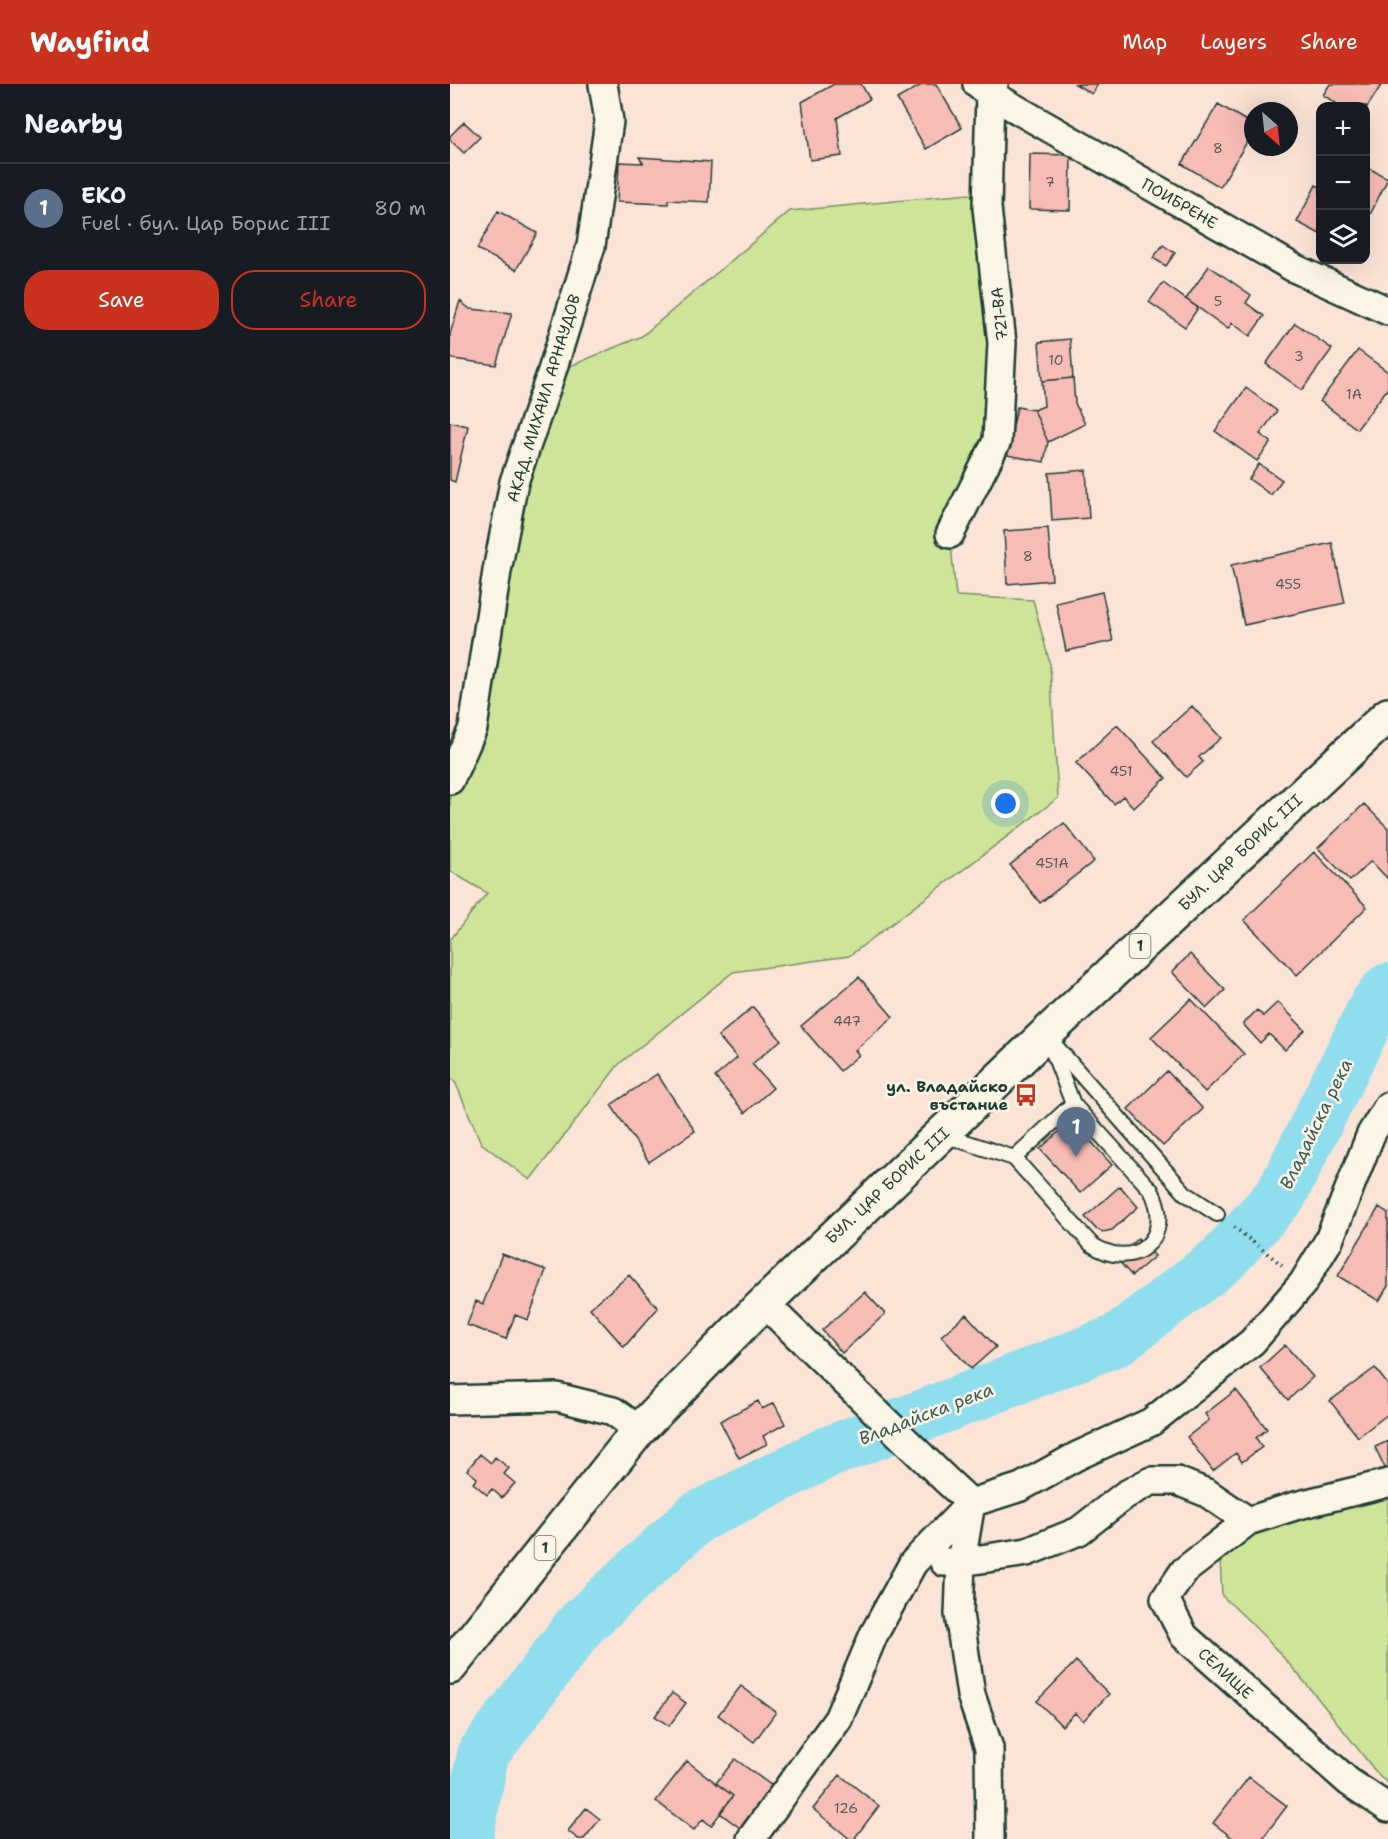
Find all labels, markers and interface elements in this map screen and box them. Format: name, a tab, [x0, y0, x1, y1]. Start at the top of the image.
text: Wayfind	[30, 23, 150, 61]
text: Map	[1122, 28, 1167, 56]
text: Layers	[1200, 28, 1267, 56]
text: Share	[1300, 28, 1358, 56]
north arrow	[1244, 102, 1298, 156]
map controls	[1316, 102, 1370, 264]
button: +	[1316, 102, 1370, 156]
text: Nearby	[24, 106, 123, 141]
house number: 8	[1213, 139, 1223, 157]
button: −	[1316, 156, 1370, 210]
house number: 7	[1045, 173, 1055, 191]
street label: ПОИБРЕНЕ	[1138, 173, 1221, 234]
text: EKO	[81, 181, 126, 210]
text: 1	[39, 195, 48, 221]
text: 80 m	[374, 195, 426, 221]
text: Fuel · бул. Цар Борис III	[81, 210, 330, 236]
button: layers	[1316, 210, 1370, 264]
button: Save	[24, 270, 219, 330]
button: Share	[231, 270, 426, 330]
street label: 721-ВА	[986, 286, 1013, 342]
street label: АКАД. МИХАИЛ АРНАУДОВ	[502, 292, 585, 505]
house number: 5	[1214, 292, 1222, 310]
house number: 3	[1294, 347, 1304, 365]
house number: 10	[1048, 351, 1064, 369]
house number: 1А	[1346, 385, 1362, 403]
house number: 8	[1023, 547, 1033, 565]
house number: 455	[1275, 575, 1301, 593]
house number: 451	[1109, 762, 1133, 780]
your location	[991, 789, 1020, 818]
street label: БУЛ. ЦАР БОРИС III	[1174, 789, 1307, 915]
house number: 451А	[1035, 854, 1069, 872]
road number: 1	[1130, 934, 1150, 958]
house number: 447	[833, 1012, 861, 1030]
water label: Владайска река	[1274, 1055, 1358, 1193]
place label: ул. Владайско въстание	[886, 1076, 1008, 1115]
bus stop icon: ул. Владайско въстание	[1013, 1082, 1039, 1108]
pin: 1	[1056, 1108, 1096, 1157]
street label: БУЛ. ЦАР БОРИС III	[821, 1122, 954, 1248]
water label: Владайска река	[855, 1377, 997, 1451]
road number: 1	[534, 1536, 556, 1560]
street label: СЕЛИЩЕ	[1194, 1643, 1258, 1704]
house number: 126	[834, 1799, 858, 1817]

